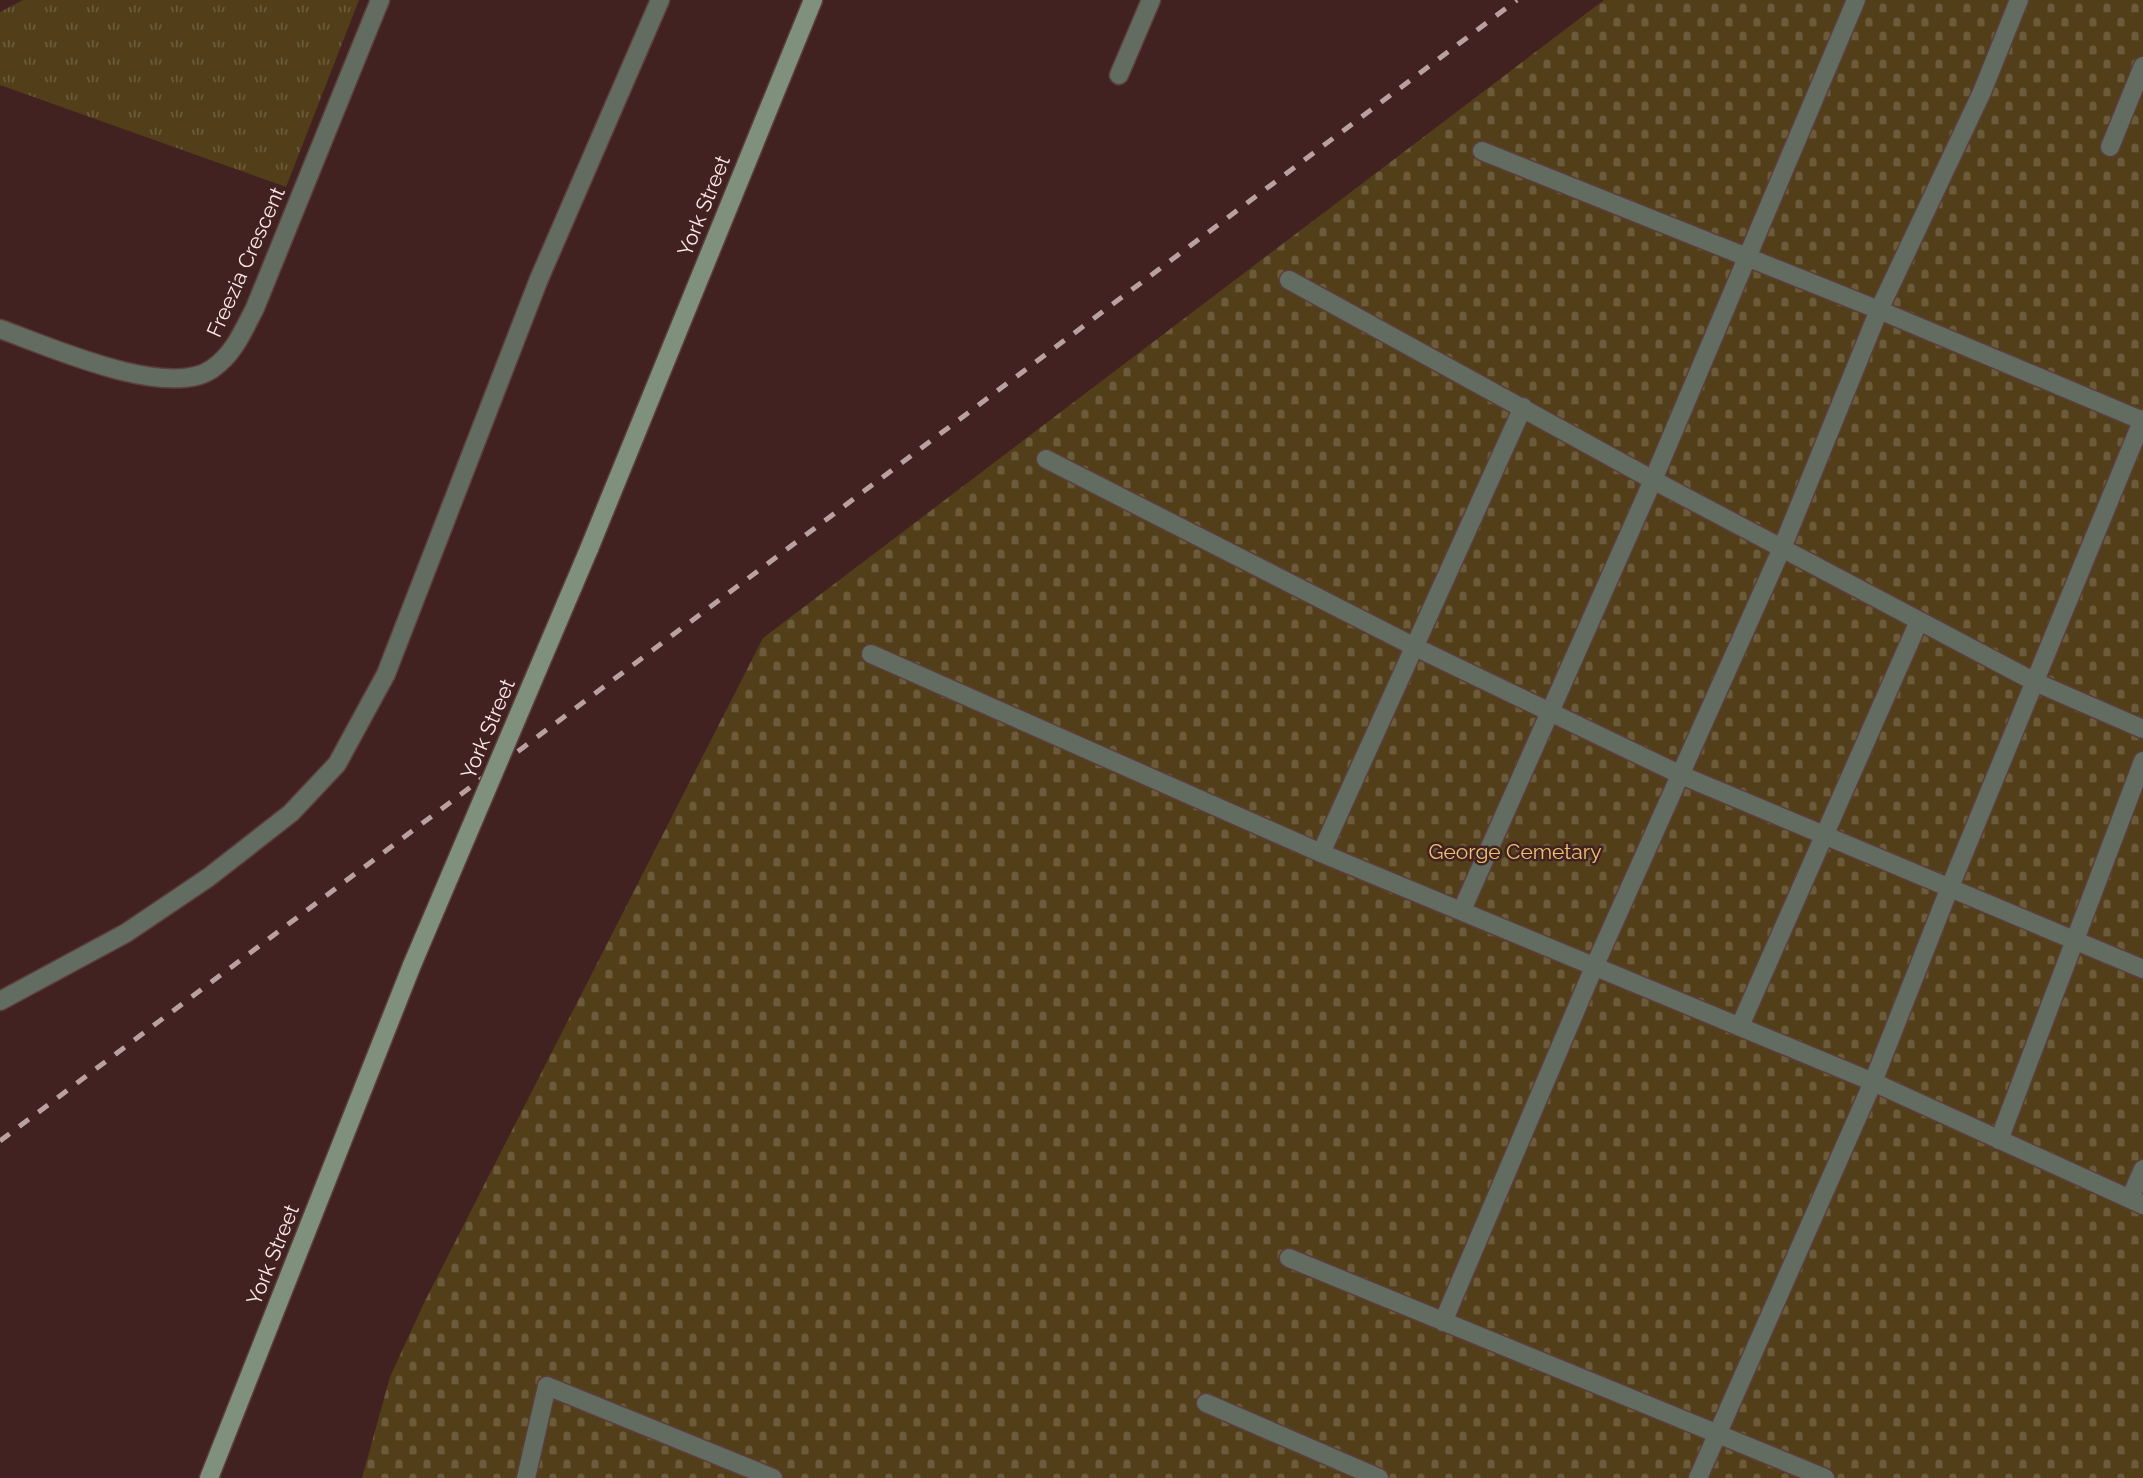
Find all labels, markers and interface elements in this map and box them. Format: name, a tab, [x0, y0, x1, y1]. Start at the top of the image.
street label: York Street	[672, 152, 735, 260]
street label: Freezia Crescent	[201, 183, 290, 341]
street label: York Street	[455, 675, 520, 783]
park label: George Cemetary	[1428, 839, 1602, 864]
street label: York Street	[241, 1201, 304, 1309]

